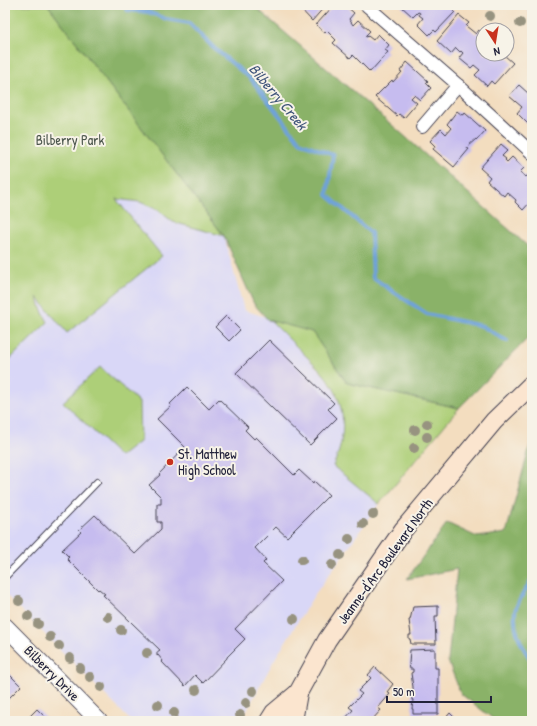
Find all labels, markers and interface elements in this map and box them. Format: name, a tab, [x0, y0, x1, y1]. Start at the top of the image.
north arrow	[475, 22, 515, 62]
text: N	[493, 44, 501, 59]
water label: Bilberry Creek	[244, 59, 313, 136]
park label: Bilberry Park	[36, 130, 105, 150]
place label: St. Matthew High School	[178, 444, 237, 480]
marker: St. Matthew High School	[165, 457, 175, 467]
street label: Jeanne-d'Arc Boulevard North	[333, 494, 437, 627]
street label: Bilberry Drive	[20, 641, 85, 706]
scale bar	[387, 678, 491, 704]
text: 50 m	[393, 683, 414, 700]

